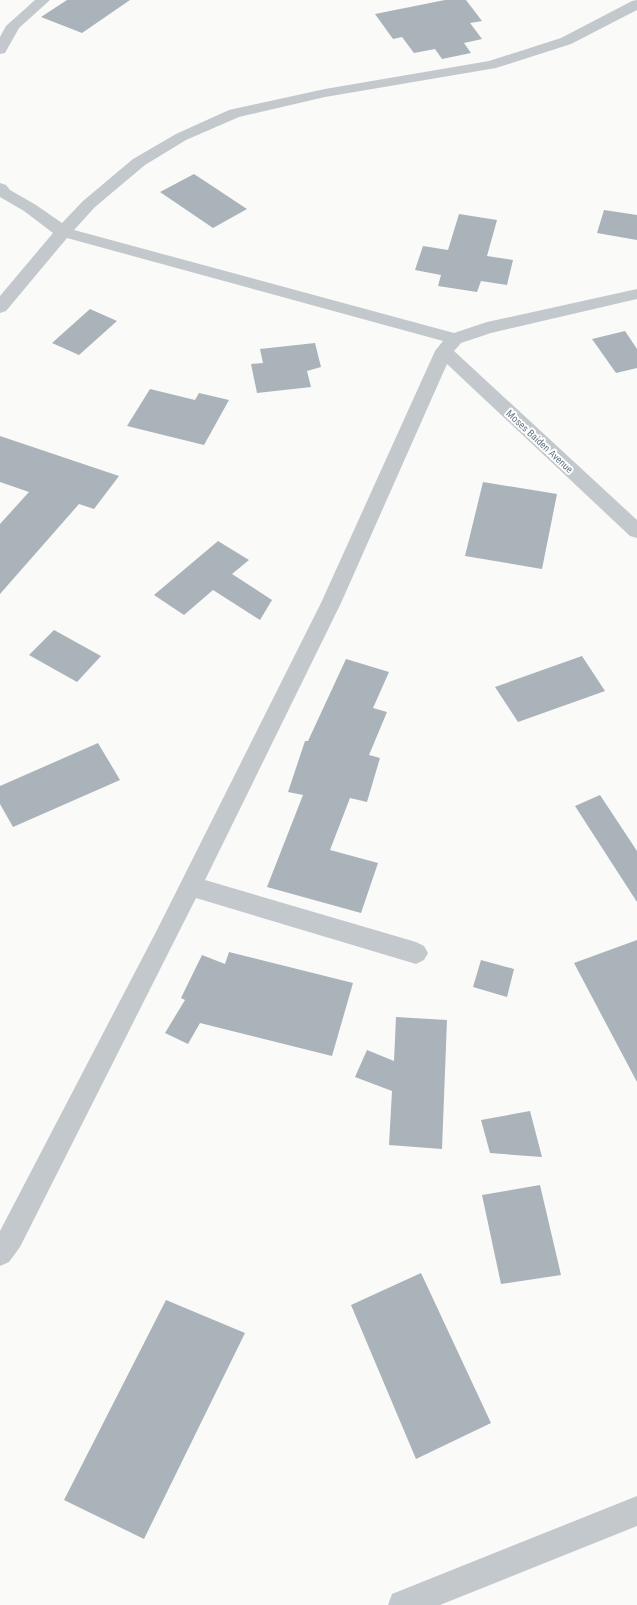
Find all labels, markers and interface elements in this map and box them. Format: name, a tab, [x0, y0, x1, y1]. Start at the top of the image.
street label: Moses Baiden Avenue	[504, 408, 575, 475]

